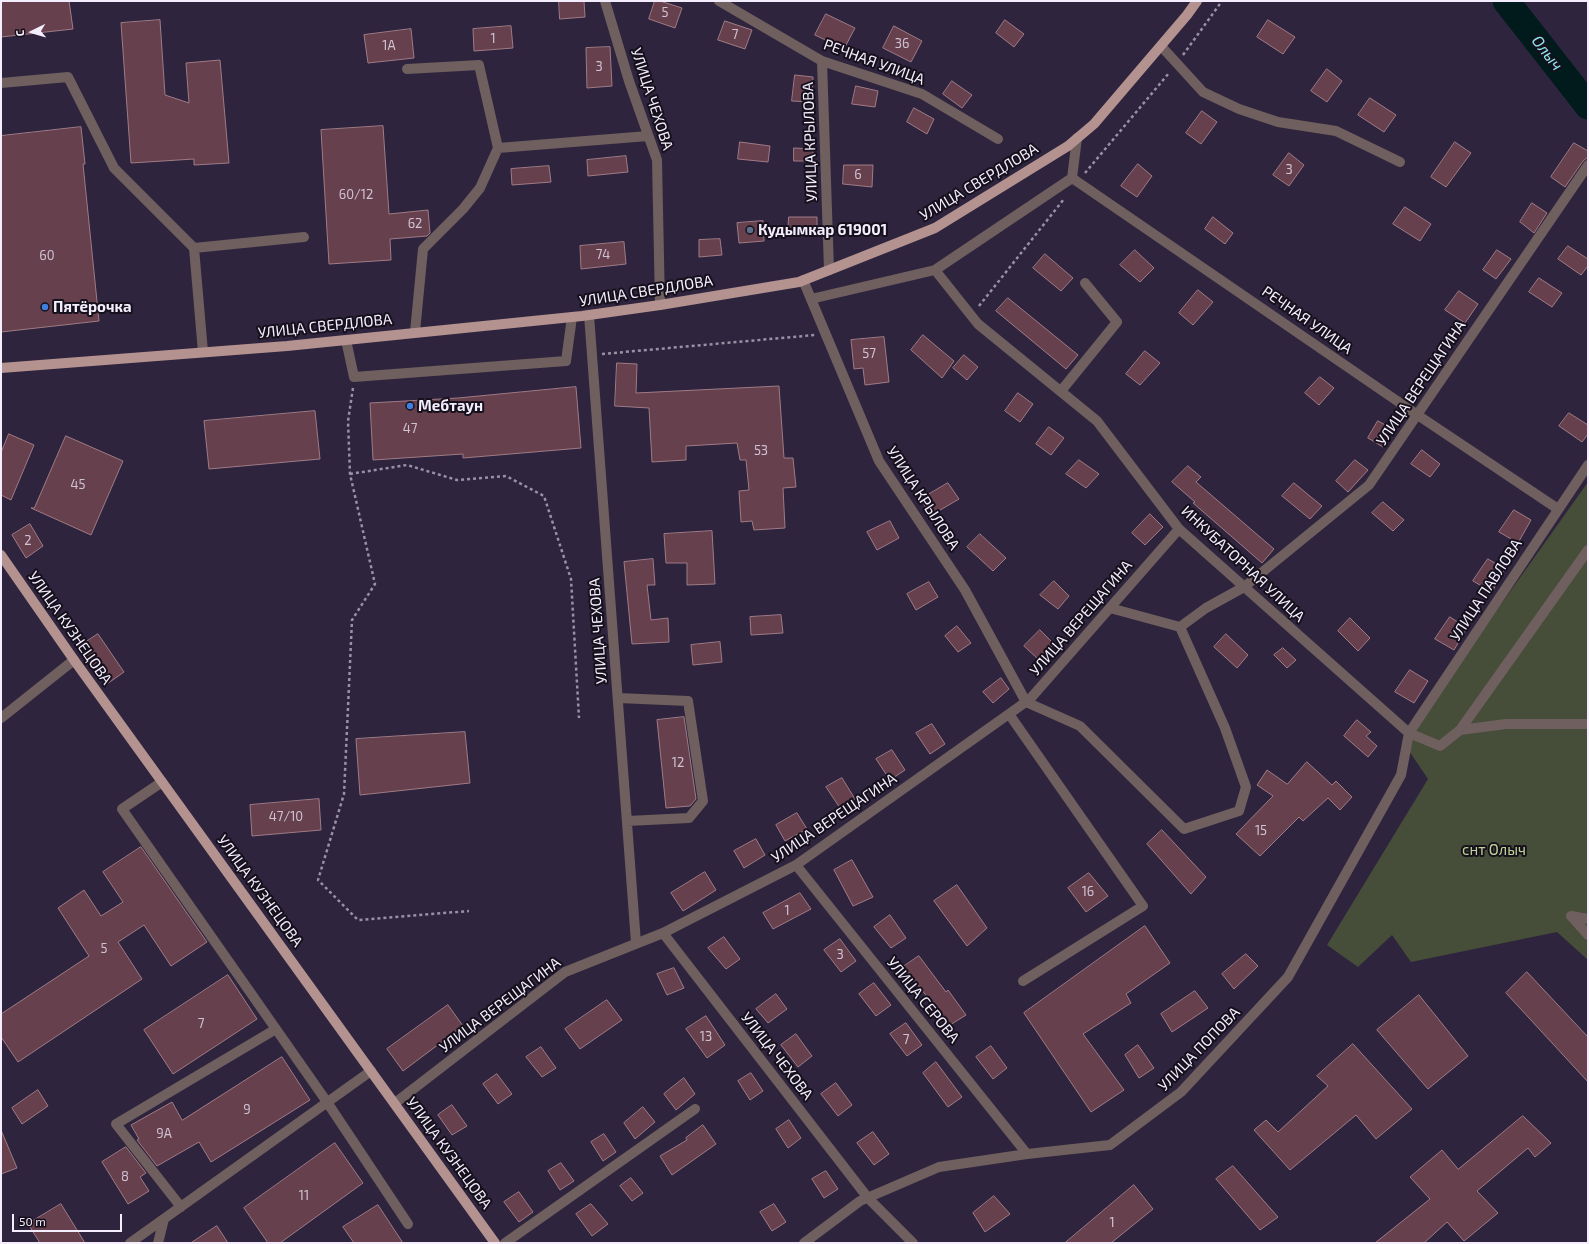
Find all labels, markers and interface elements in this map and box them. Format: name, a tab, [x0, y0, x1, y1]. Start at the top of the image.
house number: 5	[662, 5, 668, 21]
north arrow	[12, 12, 52, 52]
house number: 7	[732, 27, 738, 43]
text: С	[13, 29, 26, 37]
house number: 1	[490, 31, 496, 47]
water label: Олыч	[1527, 32, 1567, 74]
street label: РЕЧНАЯ УЛИЦА	[821, 35, 927, 89]
house number: 36	[895, 36, 909, 52]
house number: 1А	[382, 38, 396, 54]
street label: УЛИЦА ЧЕХОВА	[627, 46, 677, 152]
house number: 3	[595, 59, 603, 75]
street label: УЛИЦА КРЫЛОВА	[799, 82, 821, 202]
street label: УЛИЦА СВЕРДЛОВА	[917, 140, 1041, 224]
house number: 3	[1285, 162, 1293, 178]
house number: 6	[854, 167, 862, 183]
house number: 60/12	[339, 187, 373, 203]
house number: 62	[408, 216, 422, 232]
place label: Кудымкар 619001	[758, 221, 887, 239]
marker: Кудымкар 619001	[745, 225, 755, 235]
house number: 74	[596, 247, 610, 263]
house number: 60	[39, 248, 55, 264]
street label: УЛИЦА СВЕРДЛОВА	[578, 272, 714, 310]
street label: РЕЧНАЯ УЛИЦА	[1258, 282, 1356, 358]
place label: Пятёрочка	[53, 298, 132, 316]
marker: Пятёрочка	[40, 302, 50, 312]
street label: УЛИЦА СВЕРДЛОВА	[257, 310, 393, 342]
street label: УЛИЦА ВЕРЕЩАГИНА	[1372, 317, 1470, 449]
house number: 57	[862, 346, 876, 362]
place label: Мебтаун	[418, 397, 483, 415]
marker: Мебтаун	[405, 401, 415, 411]
house number: 47	[403, 421, 417, 437]
house number: 53	[754, 443, 768, 459]
street label: УЛИЦА КРЫЛОВА	[883, 443, 963, 553]
house number: 45	[71, 477, 85, 493]
street label: ИНКУБАТОРНАЯ УЛИЦА	[1178, 502, 1308, 626]
house number: 2	[24, 533, 32, 549]
street label: УЛИЦА ПАВЛОВА	[1446, 536, 1526, 644]
street label: УЛИЦА ВЕРЕЩАГИНА	[1026, 557, 1136, 679]
street label: УЛИЦА КУЗНЕЦОВА	[24, 568, 116, 688]
street label: УЛИЦА ЧЕХОВА	[585, 577, 611, 685]
house number: 12	[672, 755, 684, 771]
street label: УЛИЦА ВЕРЕЩАГИНА	[768, 769, 900, 867]
house number: 47/10	[269, 809, 303, 825]
house number: 15	[1255, 823, 1267, 839]
street label: УЛИЦА КУЗНЕЦОВА	[213, 831, 307, 951]
park label: снт Олыч	[1462, 841, 1526, 859]
house number: 16	[1082, 884, 1094, 900]
house number: 1	[784, 903, 790, 919]
house number: 5	[101, 941, 107, 957]
house number: 3	[836, 947, 844, 963]
street label: УЛИЦА СЕРОВА	[883, 953, 963, 1047]
street label: УЛИЦА ВЕРЕЩАГИНА	[436, 954, 564, 1056]
street label: УЛИЦА ПОПОВА	[1154, 1003, 1244, 1095]
street label: УЛИЦА ЧЕХОВА	[737, 1009, 817, 1103]
house number: 7	[198, 1016, 204, 1032]
house number: 13	[700, 1029, 712, 1045]
house number: 7	[903, 1032, 909, 1048]
street label: УЛИЦА КУЗНЕЦОВА	[402, 1093, 496, 1213]
house number: 9	[243, 1102, 251, 1118]
house number: 9А	[156, 1126, 172, 1142]
house number: 8	[121, 1169, 129, 1185]
house number: 11	[299, 1188, 309, 1204]
scale bar	[14, 1206, 124, 1232]
text: 50 m	[19, 1214, 46, 1228]
house number: 1	[1109, 1215, 1115, 1231]

